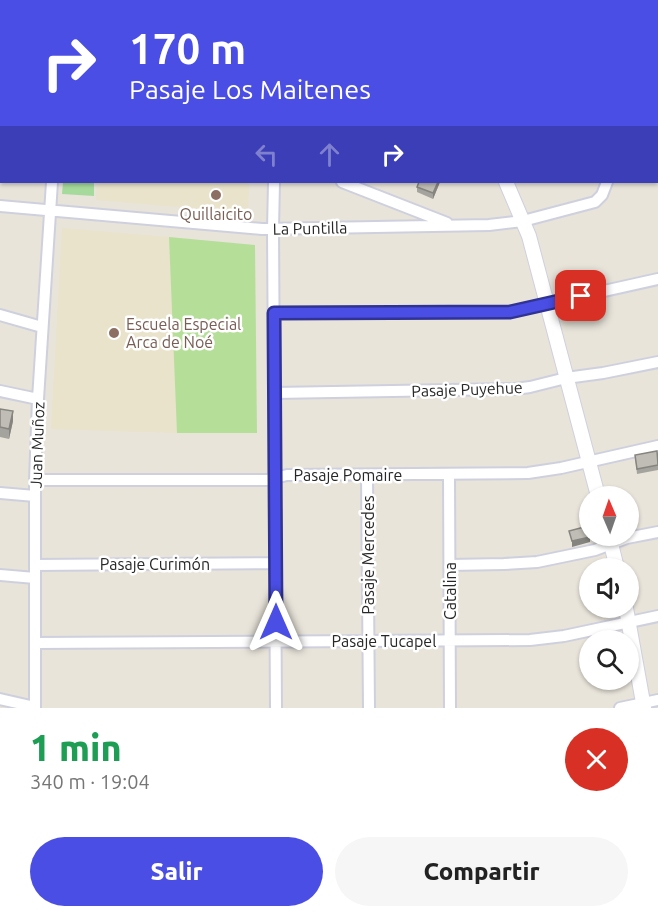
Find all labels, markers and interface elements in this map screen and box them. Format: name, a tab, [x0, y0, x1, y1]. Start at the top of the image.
icon: right	[30, 24, 108, 102]
text: 170 m	[129, 25, 246, 72]
text: Pasaje Los Maitenes	[129, 74, 371, 104]
icon: left	[250, 138, 283, 171]
icon: ahead	[313, 138, 346, 171]
icon: right	[376, 138, 409, 171]
marker: Quillaicito	[209, 188, 223, 202]
place label: Quillaicito	[180, 205, 252, 223]
street label: La Puntilla	[272, 218, 348, 238]
pin	[555, 270, 606, 321]
icon: arrive	[564, 279, 597, 312]
place label: Escuela Especial Arca de Noé	[126, 315, 241, 351]
marker: Escuela Especial Arca de Noé	[107, 326, 121, 340]
street label: Pasaje Puyehue	[411, 378, 523, 400]
street label: Juan Muñoz	[26, 401, 48, 489]
street label: Pasaje Pomaire	[294, 466, 402, 484]
north arrow	[579, 486, 639, 546]
map controls	[579, 486, 639, 690]
street label: Pasaje Mercedes	[359, 495, 377, 615]
street label: Pasaje Curimón	[100, 555, 210, 573]
button: sound	[579, 558, 639, 618]
street label: Catalina	[441, 562, 459, 620]
position arrow	[244, 590, 308, 654]
button: search	[579, 630, 639, 690]
street label: Pasaje Tucapel	[332, 632, 436, 650]
text: 1 min	[30, 727, 122, 768]
button: close	[565, 728, 628, 791]
text: 340 m · 19:04	[30, 770, 150, 793]
button: Salir	[30, 837, 323, 906]
button: Compartir	[335, 837, 628, 906]

